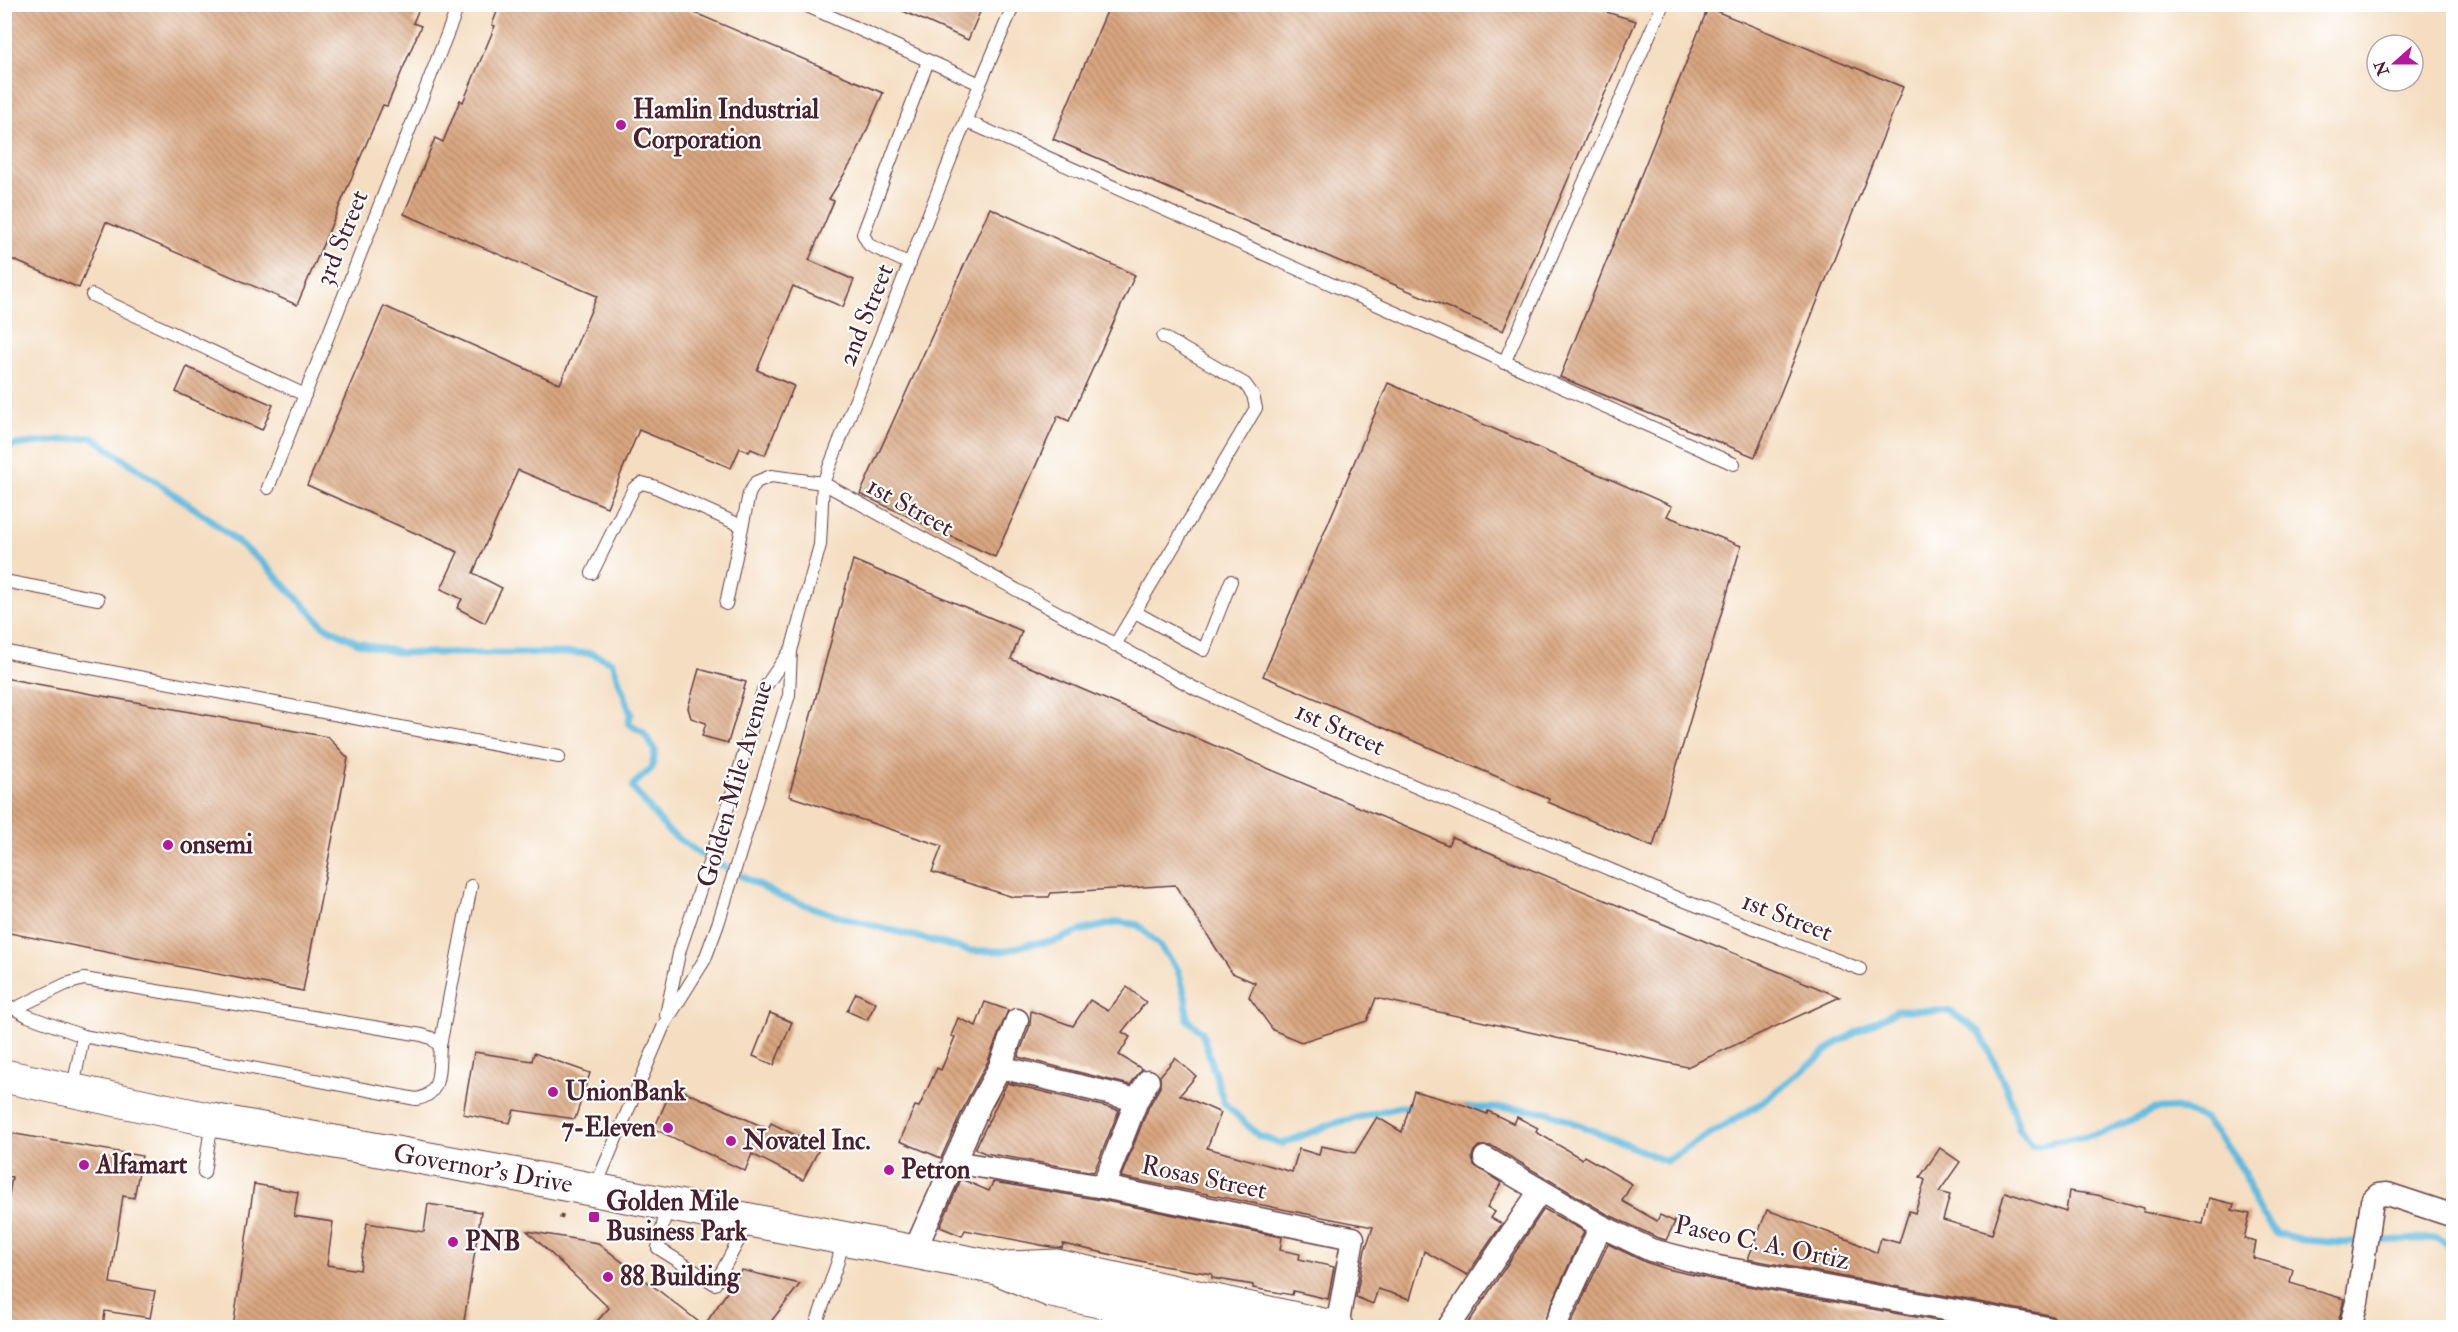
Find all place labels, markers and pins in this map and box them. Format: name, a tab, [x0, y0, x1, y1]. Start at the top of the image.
place label: Hamlin Industrial Corporation	[633, 94, 819, 157]
marker: Hamlin Industrial Corporation	[614, 118, 628, 132]
place label: onsemi	[180, 829, 253, 861]
marker: onsemi	[161, 838, 175, 852]
place label: UnionBank	[565, 1076, 686, 1108]
marker: UnionBank	[546, 1085, 560, 1099]
place label: 7-Eleven	[562, 1112, 657, 1144]
marker: 7-Eleven	[661, 1121, 675, 1135]
place label: Novatel Inc.	[742, 1125, 871, 1157]
marker: Novatel Inc.	[724, 1134, 738, 1148]
place label: Alfamart	[95, 1149, 188, 1181]
place label: Petron	[901, 1154, 971, 1186]
marker: Alfamart	[77, 1158, 91, 1172]
marker: Petron	[882, 1163, 896, 1177]
place label: Golden Mile Business Park	[606, 1186, 748, 1248]
marker: Golden Mile Business Park	[587, 1210, 601, 1224]
place label: PNB	[465, 1226, 521, 1258]
marker: PNB	[446, 1235, 460, 1249]
place label: 88 Building	[620, 1261, 741, 1294]
marker: 88 Building	[601, 1270, 615, 1284]

